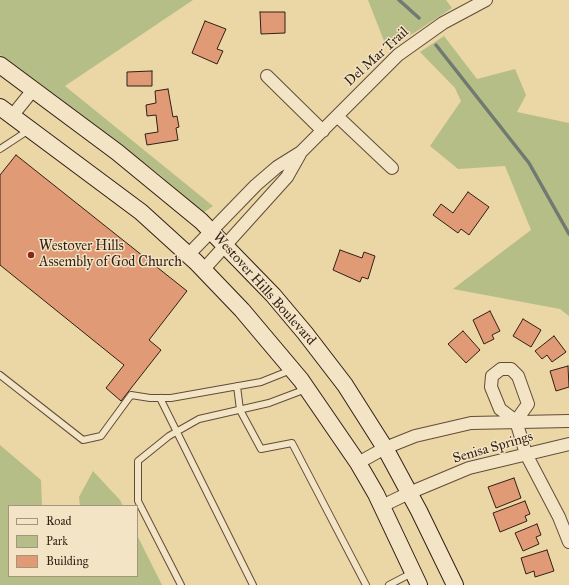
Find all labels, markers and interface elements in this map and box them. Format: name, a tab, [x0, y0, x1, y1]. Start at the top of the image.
street label: Del Mar Trail	[342, 24, 412, 90]
street label: Westover Hills Boulevard	[209, 229, 319, 349]
place label: Westover Hills Assembly of God Church	[39, 239, 182, 272]
marker: Westover Hills Assembly of God Church	[26, 250, 36, 260]
street label: Senisa Springs	[451, 429, 535, 467]
legend	[8, 505, 138, 577]
text: Road	[46, 514, 72, 528]
text: Park	[46, 534, 68, 548]
text: Building	[46, 554, 88, 568]

